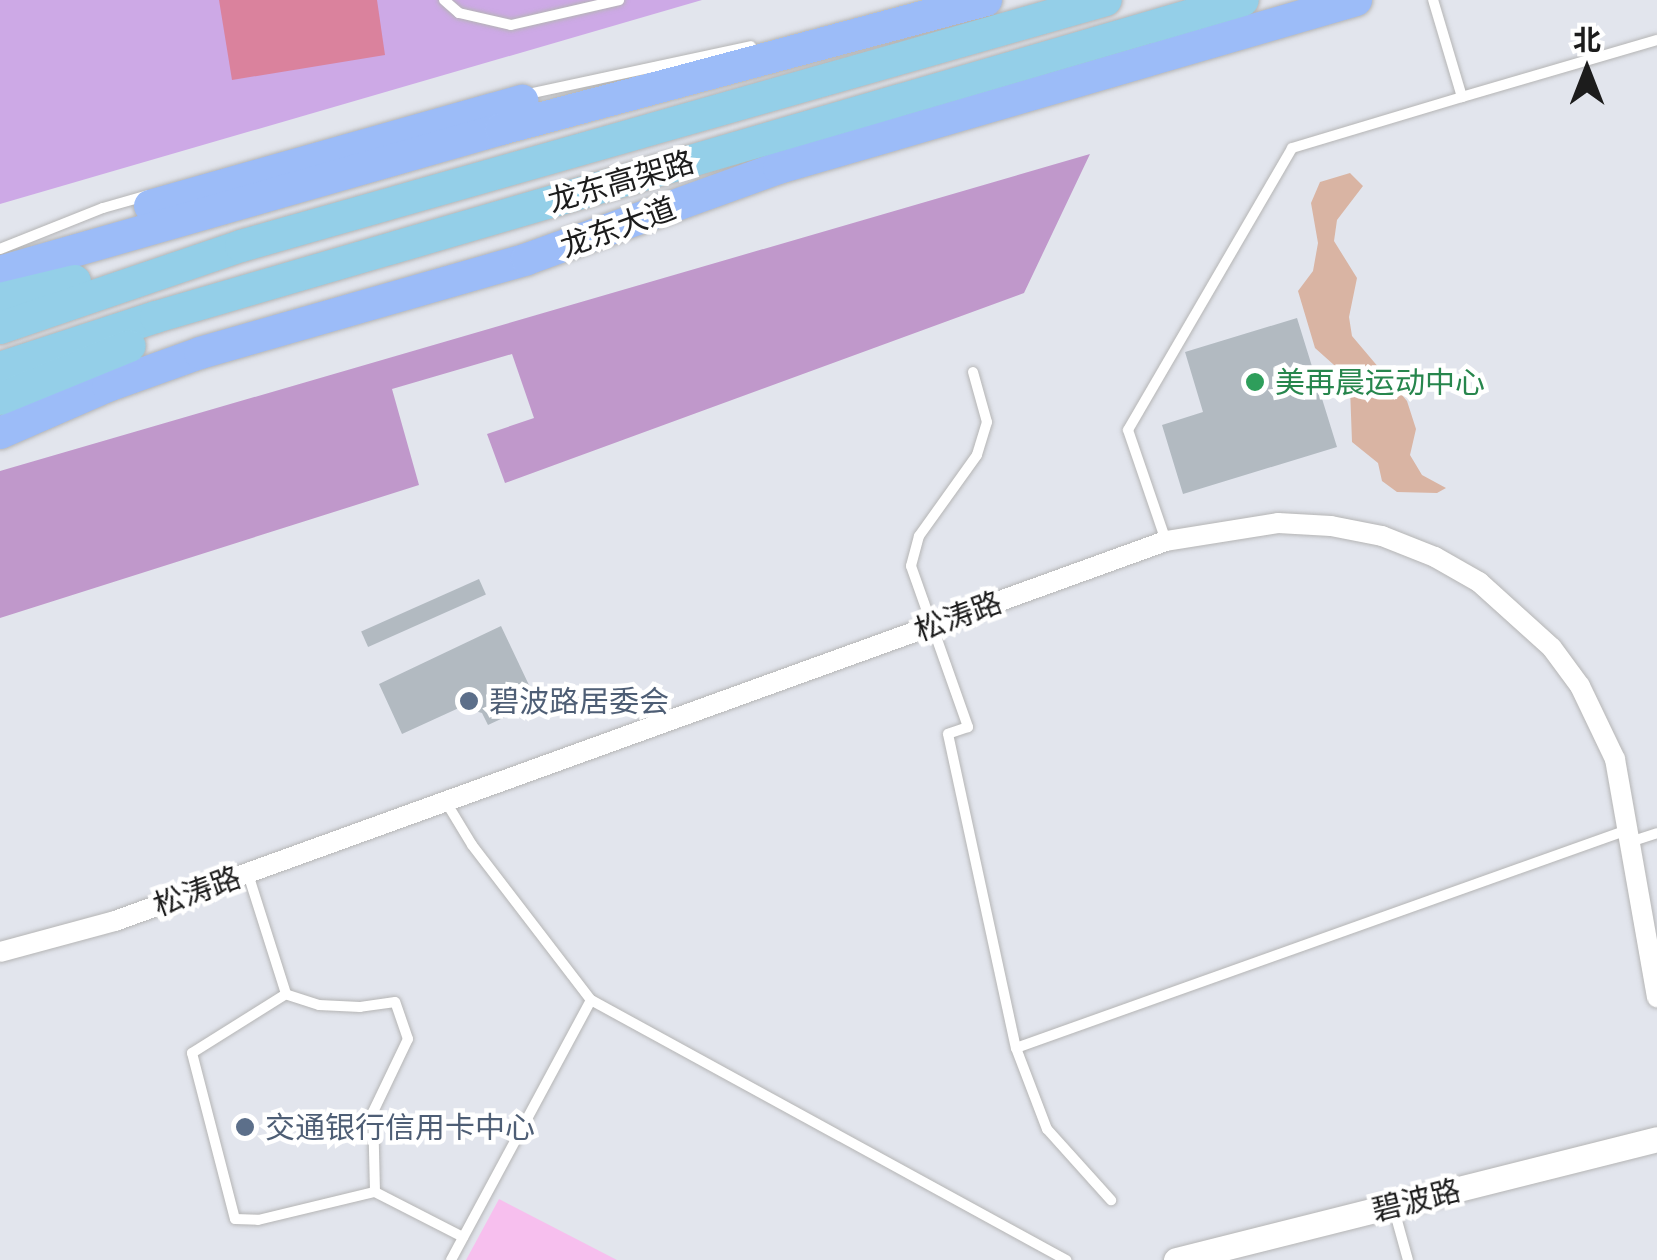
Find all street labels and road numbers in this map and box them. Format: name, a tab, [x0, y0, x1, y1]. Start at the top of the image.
street label: 龙东高架路	[544, 143, 698, 219]
street label: 龙东大道	[555, 190, 681, 264]
street label: 松涛路	[910, 584, 1006, 648]
street label: 松涛路	[149, 859, 245, 923]
street label: 碧波路	[1368, 1172, 1464, 1228]

